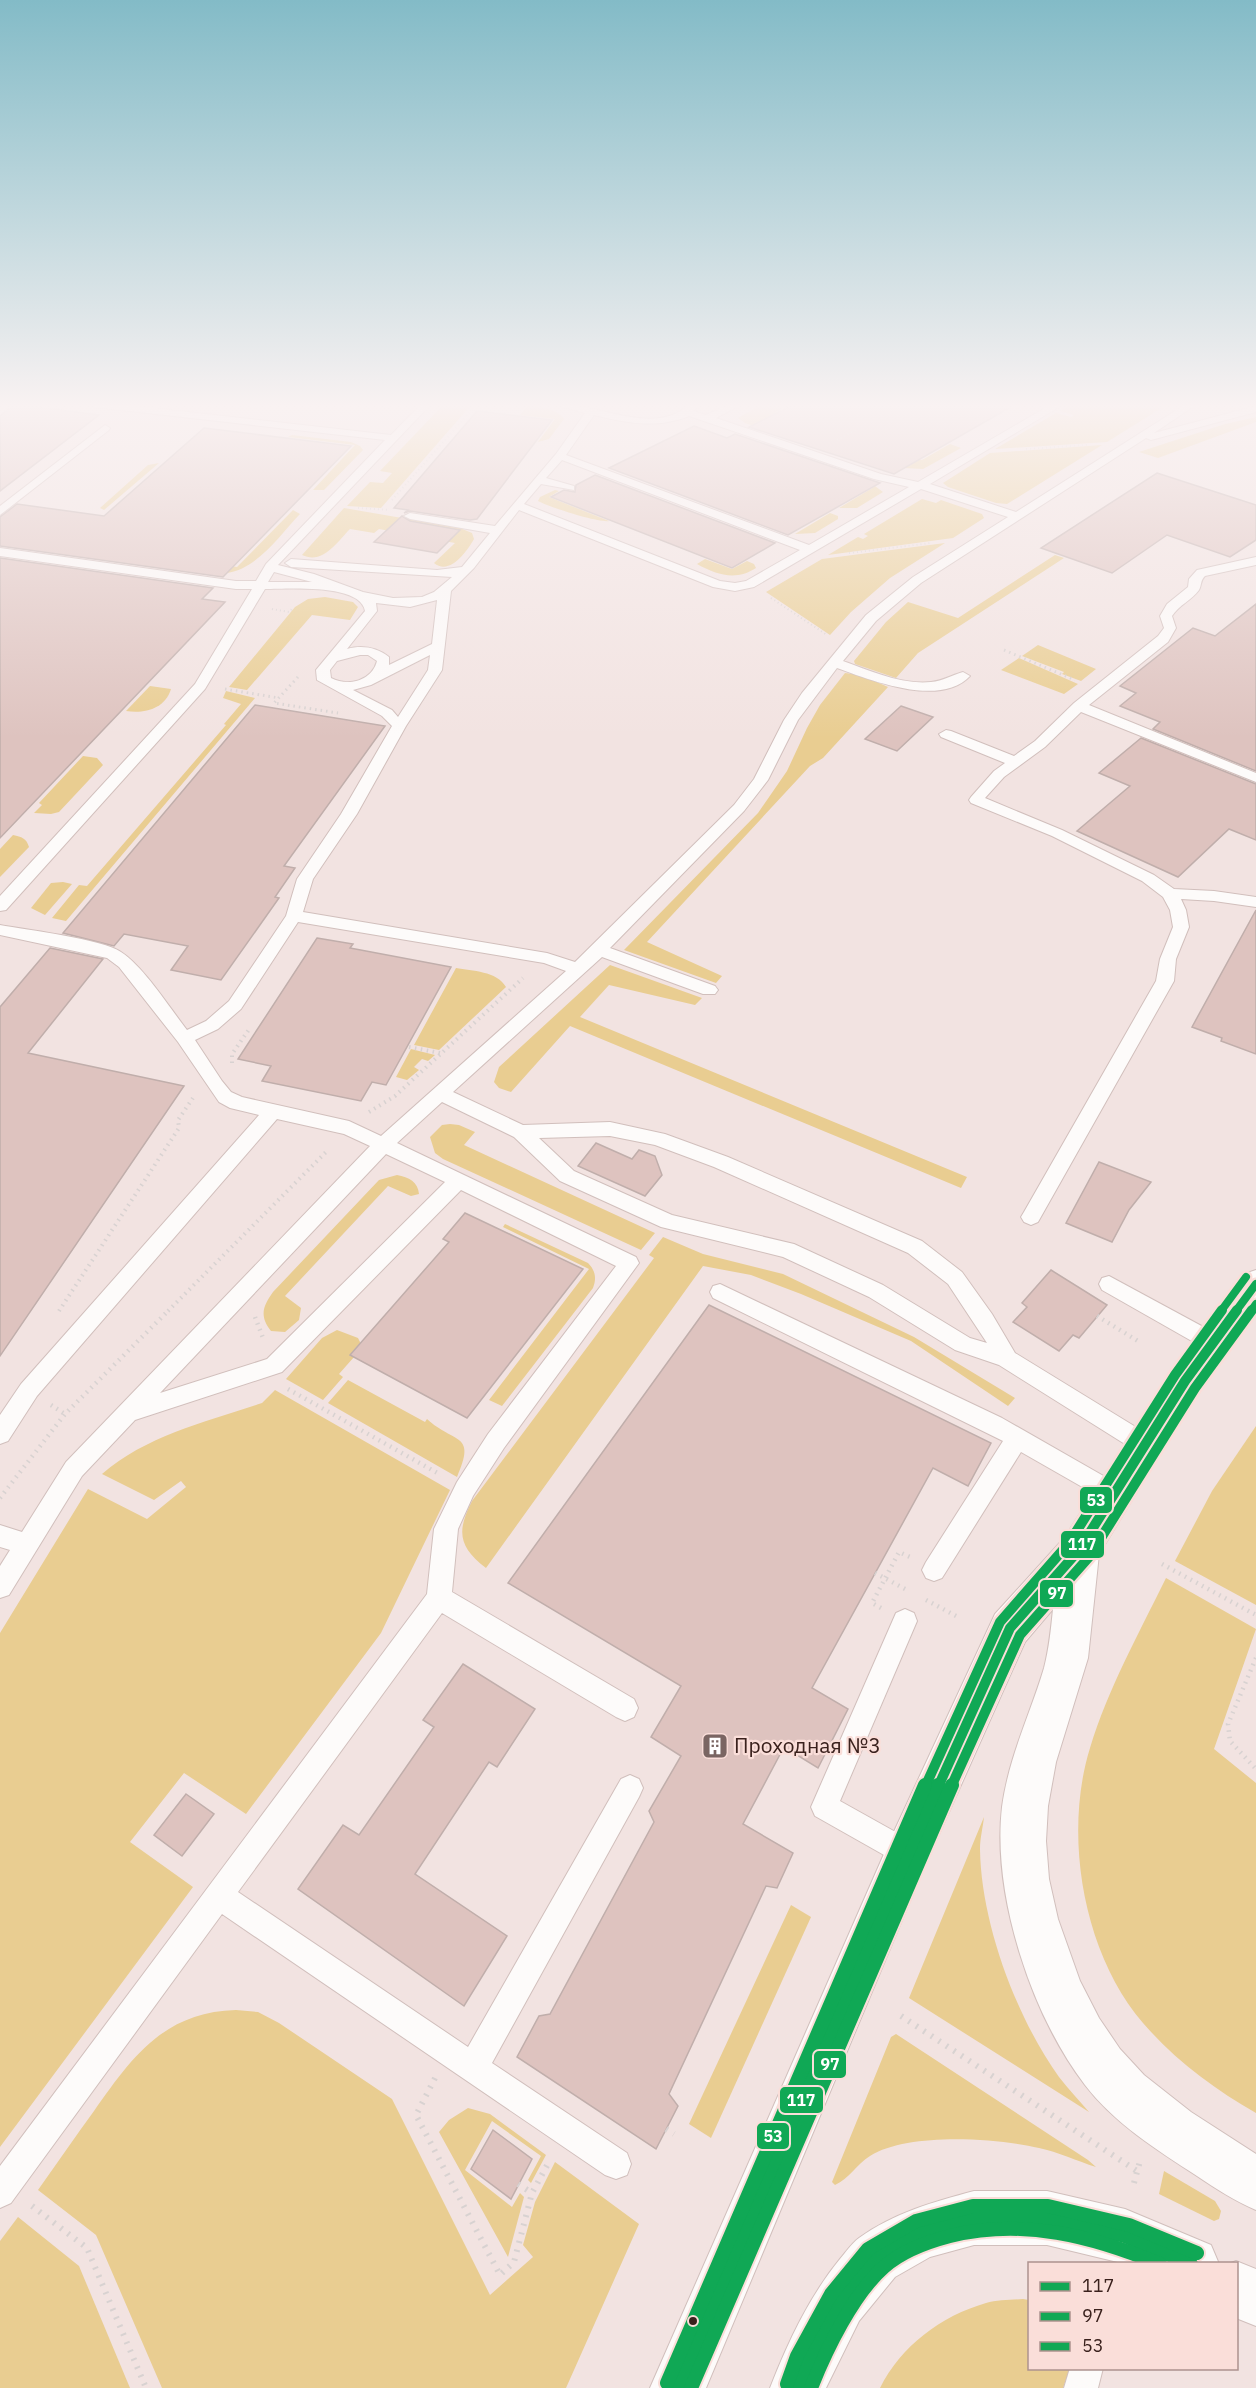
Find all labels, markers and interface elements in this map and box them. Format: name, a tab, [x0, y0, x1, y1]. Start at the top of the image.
line badge: 53	[1079, 1486, 1113, 1514]
text: 53	[1086, 1490, 1106, 1510]
line badge: 117	[1060, 1530, 1105, 1559]
text: 117	[1068, 1534, 1096, 1554]
line badge: 97	[1039, 1579, 1074, 1608]
text: 97	[1047, 1583, 1067, 1603]
building icon: Проходная №3	[700, 1731, 730, 1761]
place label: Проходная №3	[734, 1731, 881, 1759]
line badge: 97	[813, 2050, 847, 2079]
text: 97	[820, 2054, 840, 2074]
line badge: 117	[779, 2086, 824, 2114]
text: 117	[787, 2090, 815, 2110]
line badge: 53	[756, 2122, 790, 2150]
text: 53	[763, 2126, 783, 2146]
legend	[1028, 2262, 1238, 2370]
text: 117	[1082, 2274, 1114, 2297]
text: 97	[1082, 2304, 1104, 2327]
unlabelled marker	[687, 2315, 699, 2327]
text: 53	[1082, 2334, 1104, 2357]

